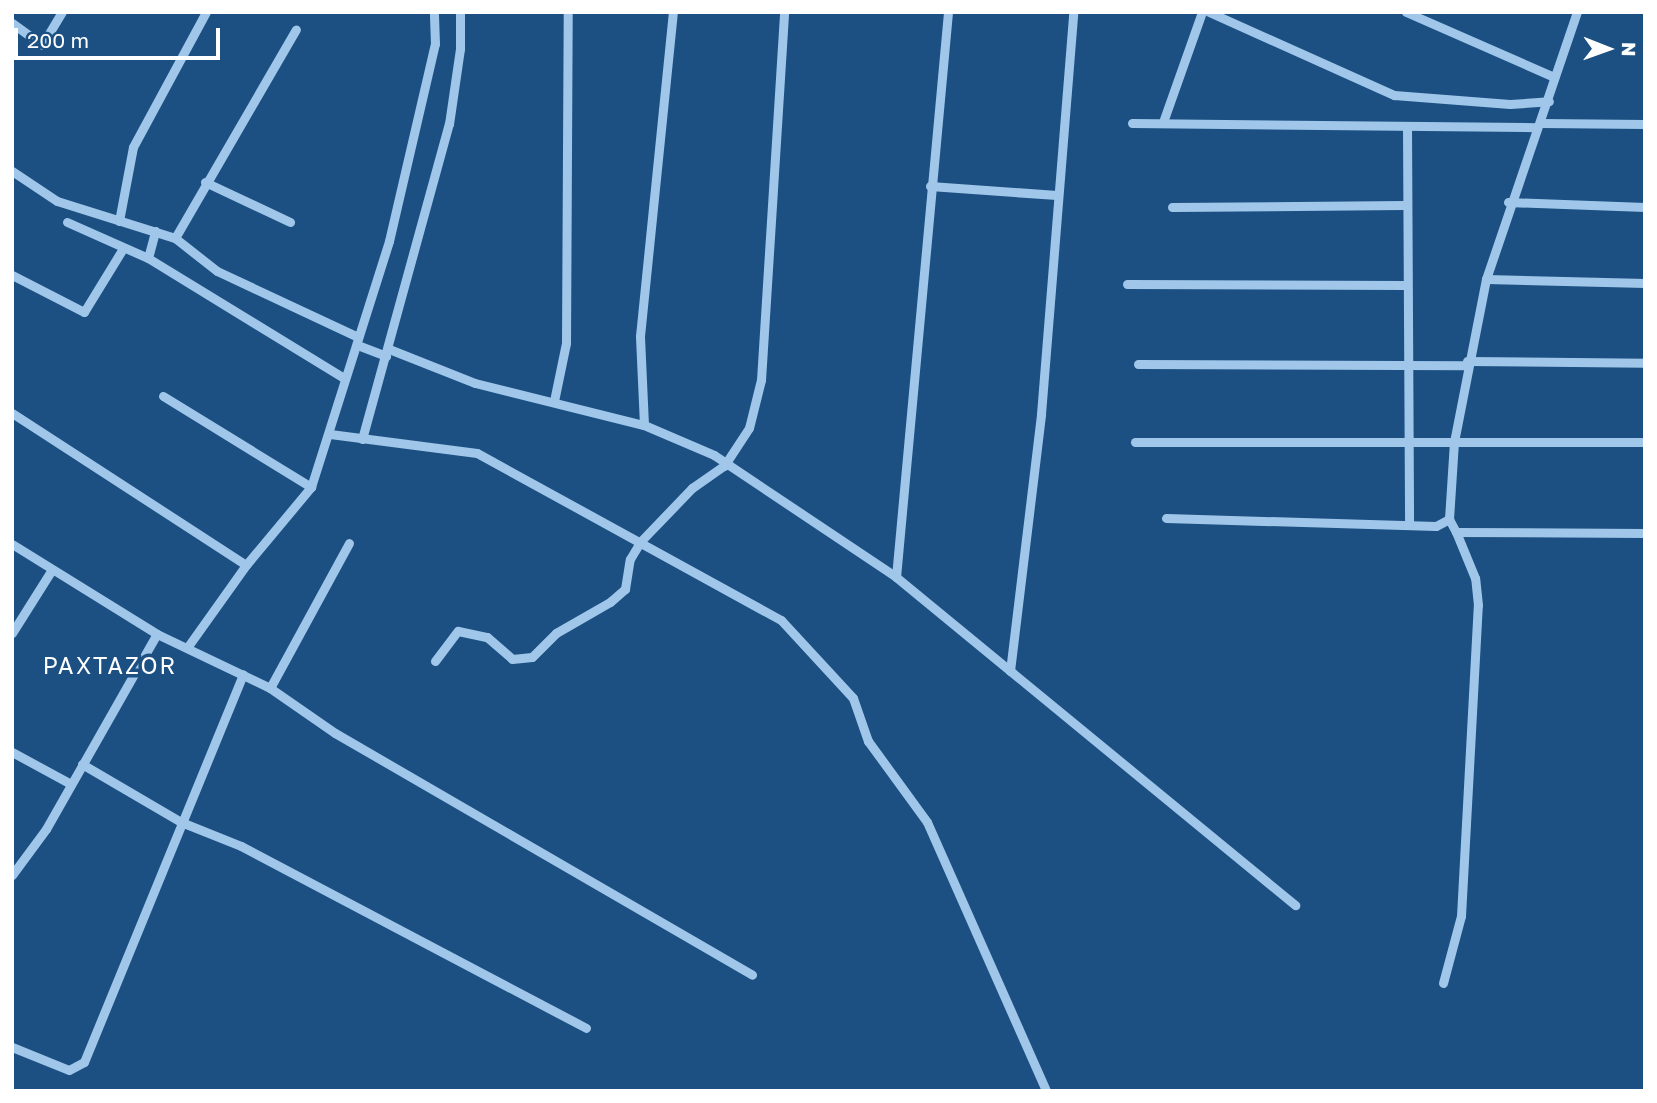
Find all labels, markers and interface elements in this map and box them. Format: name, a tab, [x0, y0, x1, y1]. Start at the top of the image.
scale bar	[18, 14, 224, 58]
north arrow	[1573, 14, 1643, 84]
text: 200 m	[27, 27, 89, 53]
text: N	[1618, 42, 1641, 57]
district label: PAXTAZOR	[44, 651, 176, 679]

